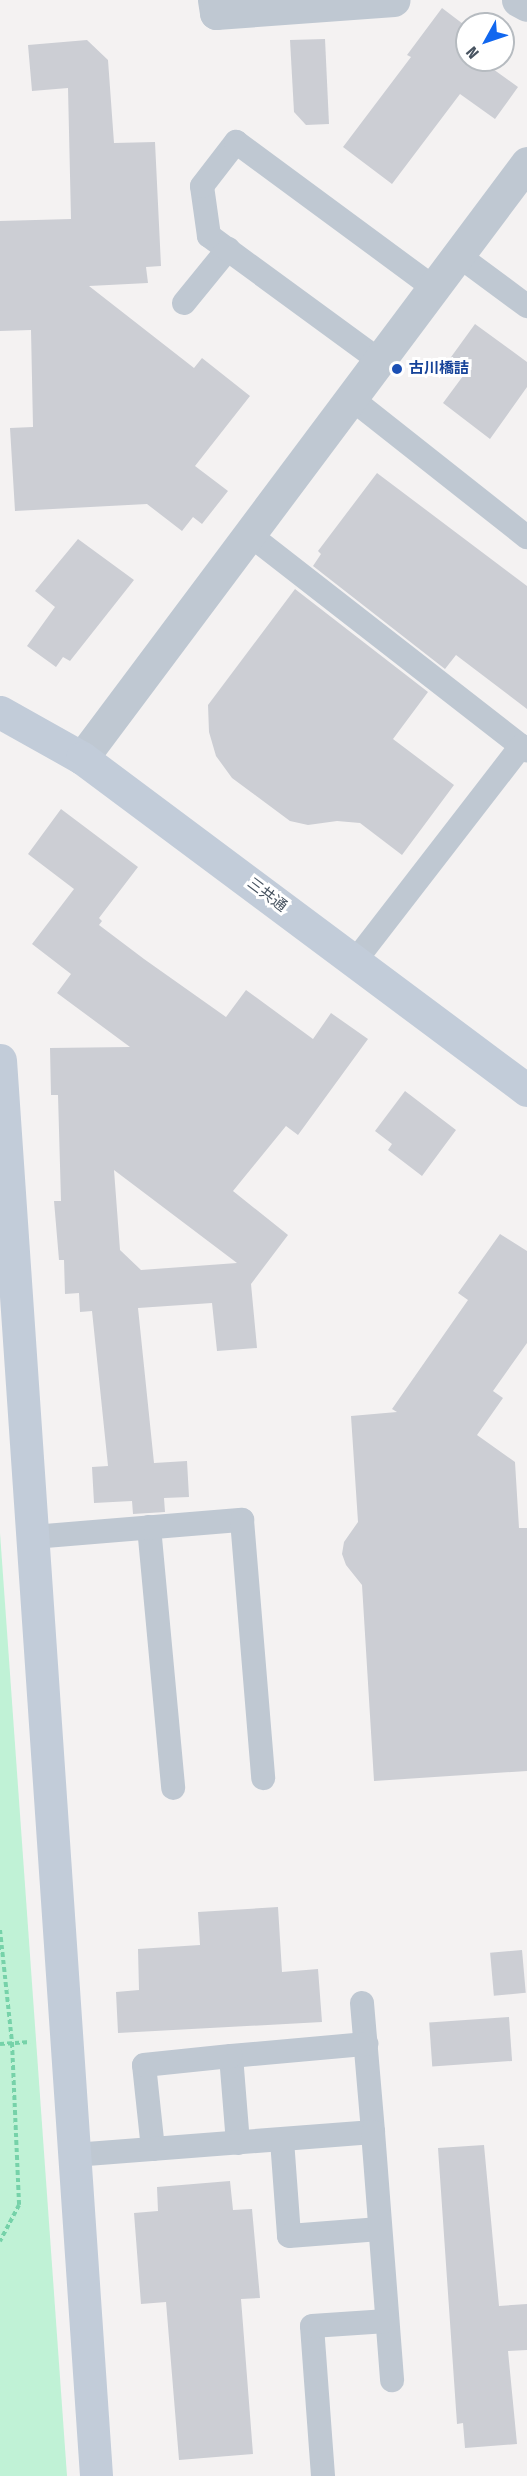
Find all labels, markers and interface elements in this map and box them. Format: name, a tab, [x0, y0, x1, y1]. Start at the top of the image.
north arrow	[455, 12, 515, 72]
text: N	[462, 43, 483, 62]
place label: 古川橋詰	[409, 360, 469, 378]
marker: 古川橋詰	[390, 362, 404, 376]
street label: 三共通	[244, 874, 290, 916]

